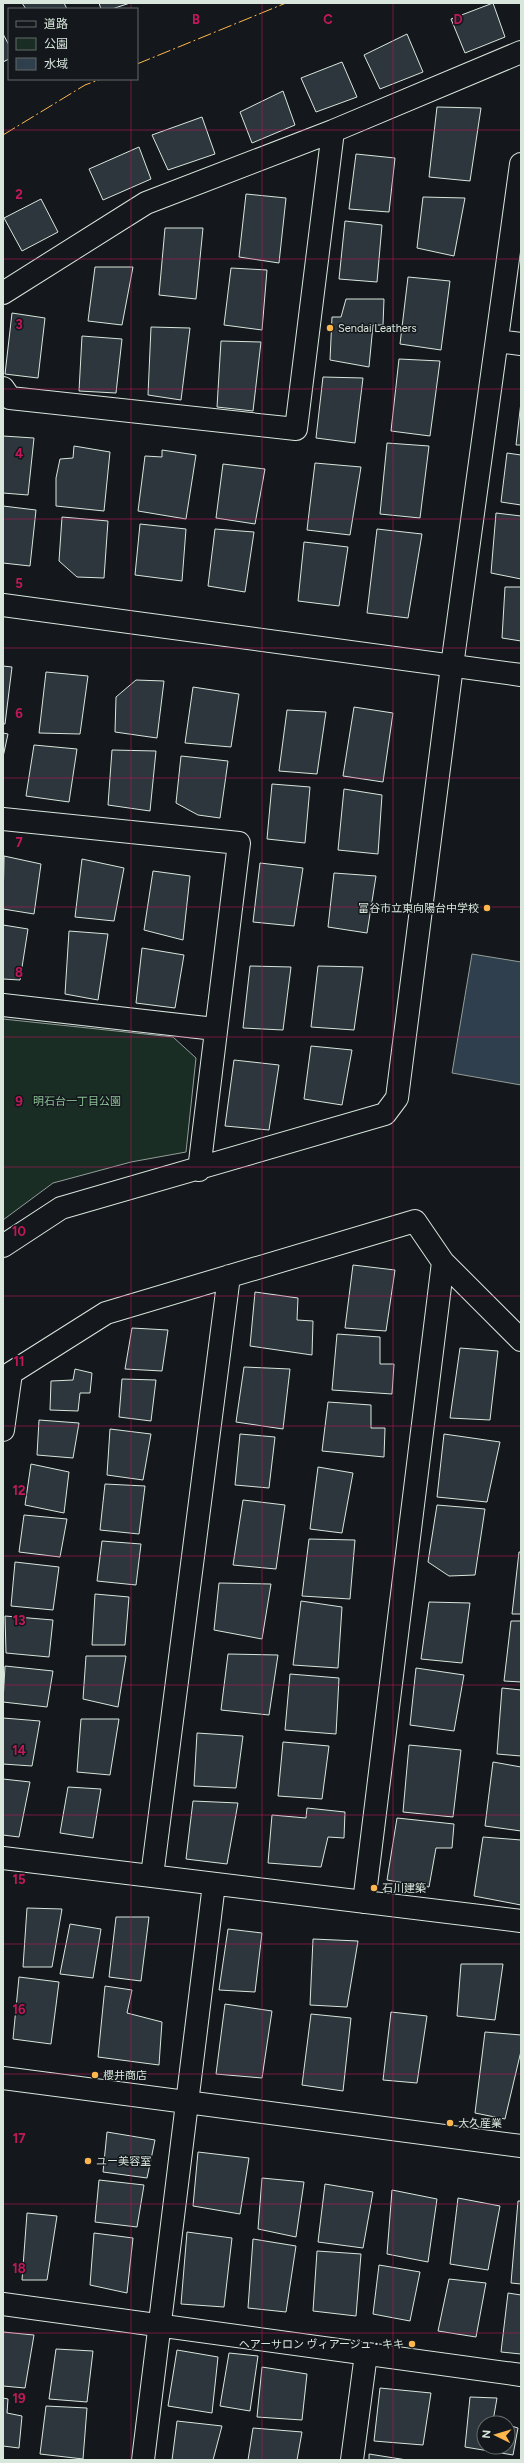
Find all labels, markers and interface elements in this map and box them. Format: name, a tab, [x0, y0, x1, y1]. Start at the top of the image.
legend	[8, 8, 138, 80]
text: B	[192, 12, 200, 27]
text: C	[323, 12, 333, 27]
text: D	[453, 12, 463, 27]
text: 道路	[44, 17, 68, 31]
text: 公園	[44, 37, 68, 51]
text: 水域	[44, 57, 68, 71]
text: 2	[15, 187, 23, 202]
text: 3	[15, 317, 23, 332]
place label: Sendai Leathers	[338, 322, 417, 335]
marker: Sendai Leathers	[325, 323, 335, 333]
text: 4	[15, 446, 23, 461]
text: 5	[15, 576, 23, 591]
text: 6	[15, 706, 23, 721]
text: 7	[15, 835, 23, 850]
place label: 富谷市立東向陽台中学校	[358, 902, 479, 915]
marker: 富谷市立東向陽台中学校	[482, 903, 492, 913]
text: 8	[15, 965, 23, 980]
text: 9	[15, 1094, 23, 1109]
park label: 明石台一丁目公園	[33, 1095, 121, 1108]
text: 10	[12, 1224, 26, 1239]
text: 11	[14, 1354, 24, 1369]
text: 12	[12, 1483, 26, 1498]
text: 13	[13, 1613, 25, 1628]
text: 14	[12, 1743, 26, 1758]
text: 15	[12, 1872, 26, 1887]
place label: 石川建築	[382, 1882, 426, 1895]
marker: 石川建築	[369, 1883, 379, 1893]
text: 16	[12, 2002, 26, 2017]
place label: 櫻井商店	[103, 2069, 147, 2082]
marker: 櫻井商店	[90, 2070, 100, 2080]
place label: 大久産業	[458, 2117, 502, 2130]
marker: 大久産業	[445, 2118, 455, 2128]
text: 17	[13, 2131, 25, 2146]
place label: ユー美容室	[96, 2155, 151, 2168]
marker: ユー美容室	[83, 2156, 93, 2166]
text: 18	[12, 2261, 26, 2276]
place label: ヘアーサロン ヴィアージュ・キキ	[239, 2338, 404, 2351]
marker: ヘアーサロン ヴィアージュ・キキ	[407, 2339, 417, 2349]
text: 19	[12, 2391, 26, 2406]
north arrow	[476, 2415, 516, 2455]
text: N	[480, 2429, 493, 2439]

